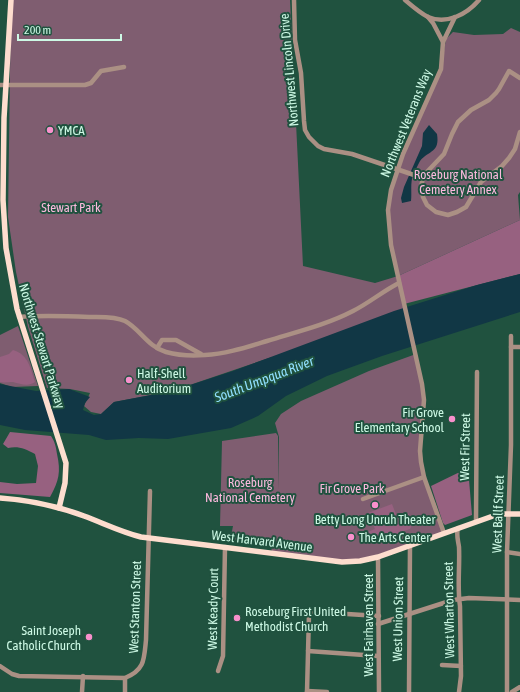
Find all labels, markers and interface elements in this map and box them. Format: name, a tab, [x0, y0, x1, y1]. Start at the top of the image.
street label: Northwest Lincoln Drive	[277, 13, 301, 127]
scale bar	[18, 16, 121, 42]
text: 200 m	[24, 23, 51, 37]
street label: Northwest Veterans Way	[377, 66, 435, 179]
place label: YMCA	[58, 123, 85, 138]
marker: YMCA	[45, 125, 55, 135]
park label: Roseburg National Cemetery Annex	[414, 167, 503, 197]
park label: Stewart Park	[41, 200, 101, 215]
street label: Northwest Stewart Parkway	[16, 282, 68, 411]
water label: South Umpqua River	[211, 352, 317, 406]
place label: Half-Shell Auditorium	[137, 366, 191, 396]
marker: Half-Shell Auditorium	[124, 375, 134, 385]
place label: Fir Grove Elementary School	[355, 405, 445, 435]
street label: West Fir Street	[457, 413, 473, 481]
marker: Fir Grove Elementary School	[447, 414, 457, 424]
street label: West Ballf Street	[489, 474, 507, 553]
park label: Roseburg National Cemetery	[205, 475, 296, 505]
park label: Fir Grove Park	[319, 481, 385, 496]
marker: Betty Long Unruh Theater	[370, 500, 380, 510]
place label: Betty Long Unruh Theater	[315, 512, 436, 527]
street label: West Harvard Avenue	[211, 527, 313, 555]
place label: The Arts Center	[359, 530, 430, 545]
marker: The Arts Center	[346, 532, 356, 542]
street label: West Stanton Street	[126, 560, 144, 654]
street label: West Wharton Street	[441, 561, 457, 659]
street label: West Keady Court	[205, 568, 221, 650]
street label: West Fairhaven Street	[361, 573, 376, 677]
street label: West Union Street	[390, 576, 406, 661]
place label: Roseburg First United Methodist Church	[245, 604, 346, 634]
marker: Roseburg First United Methodist Church	[232, 613, 242, 623]
place label: Saint Joseph Catholic Church	[7, 623, 81, 653]
marker: Saint Joseph Catholic Church	[84, 632, 94, 642]

